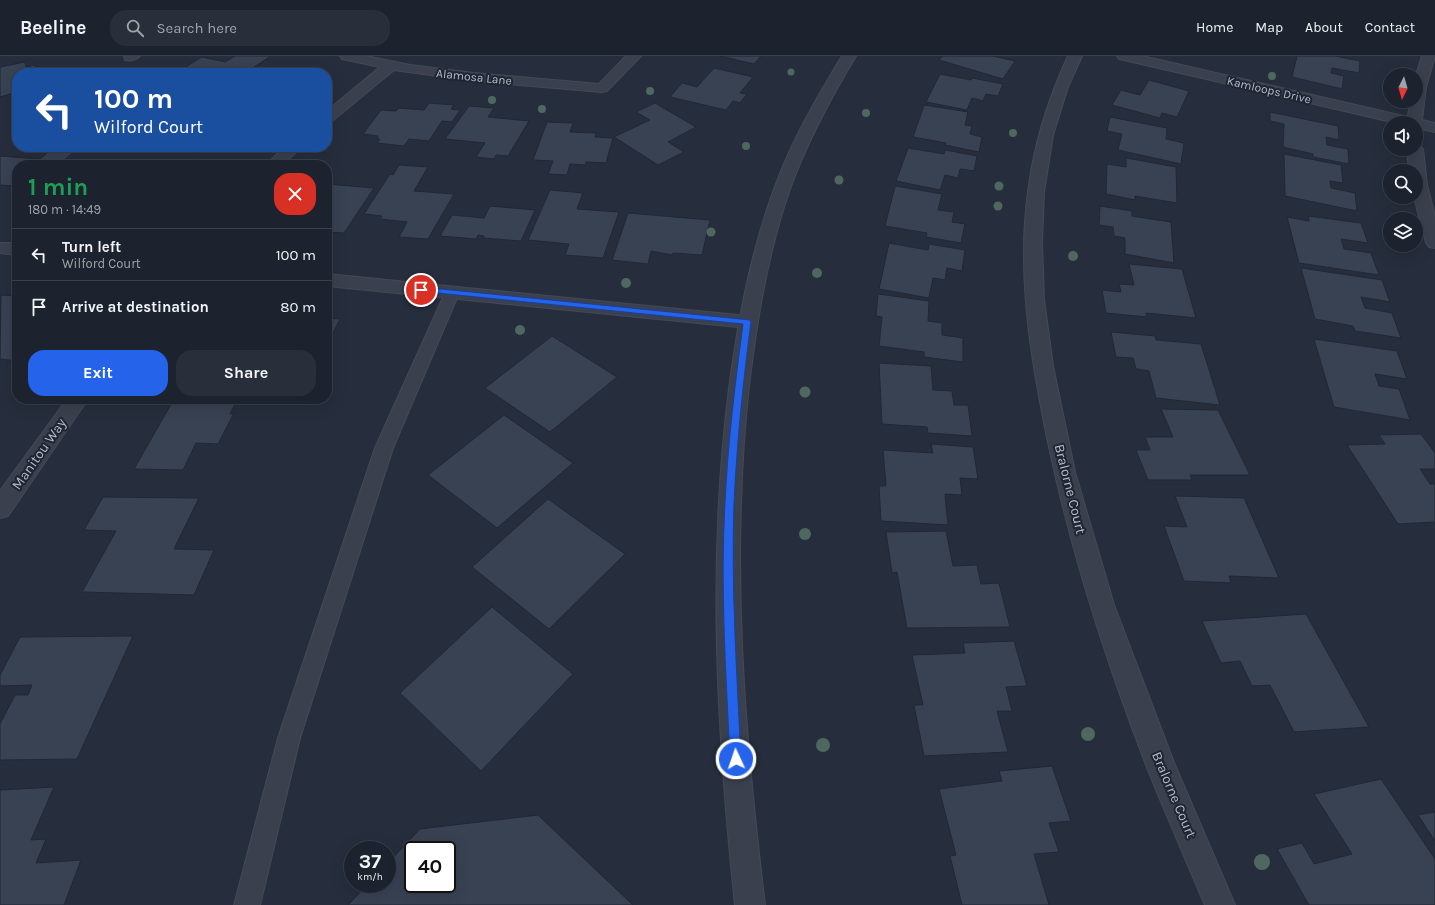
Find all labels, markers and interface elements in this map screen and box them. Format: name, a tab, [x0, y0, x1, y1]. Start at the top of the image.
search box	[110, 10, 390, 46]
text: Beeline	[20, 17, 86, 39]
icon: search	[124, 17, 146, 39]
text: Search here	[156, 19, 237, 37]
text: Home	[1196, 19, 1233, 36]
text: Map	[1255, 19, 1283, 36]
text: About	[1305, 19, 1343, 36]
text: Contact	[1365, 19, 1415, 36]
street label: Alamosa Lane	[435, 66, 513, 88]
north arrow	[1383, 68, 1423, 108]
map controls	[1383, 68, 1423, 252]
street label: Kamloops Drive	[1226, 74, 1312, 106]
text: 100 m	[94, 82, 173, 115]
icon: left	[28, 84, 80, 136]
text: Wilford Court	[94, 116, 203, 138]
button: sound	[1383, 116, 1423, 156]
button: search	[1383, 164, 1423, 204]
text: 1 min	[28, 173, 88, 201]
button: close	[274, 173, 316, 215]
text: 180 m · 14:49	[28, 202, 101, 217]
button: layers	[1383, 212, 1423, 252]
text: Turn left	[62, 238, 121, 256]
icon: left	[28, 244, 50, 266]
text: 100 m	[276, 246, 316, 264]
text: Wilford Court	[62, 256, 141, 271]
pin	[404, 273, 438, 307]
icon: arrive	[410, 279, 432, 301]
icon: arrive	[28, 296, 50, 318]
text: Arrive at destination	[62, 298, 209, 316]
text: 80 m	[280, 298, 316, 316]
button: Exit	[28, 350, 168, 396]
button: Share	[176, 350, 316, 396]
street label: Manitou Way	[8, 415, 70, 493]
street label: Bralorne Court	[1051, 442, 1089, 536]
position arrow	[715, 738, 757, 780]
street label: Bralorne Court	[1148, 749, 1200, 841]
speed limit sign: 40	[404, 841, 456, 893]
text: 37	[359, 850, 381, 873]
text: km/h	[357, 871, 383, 883]

